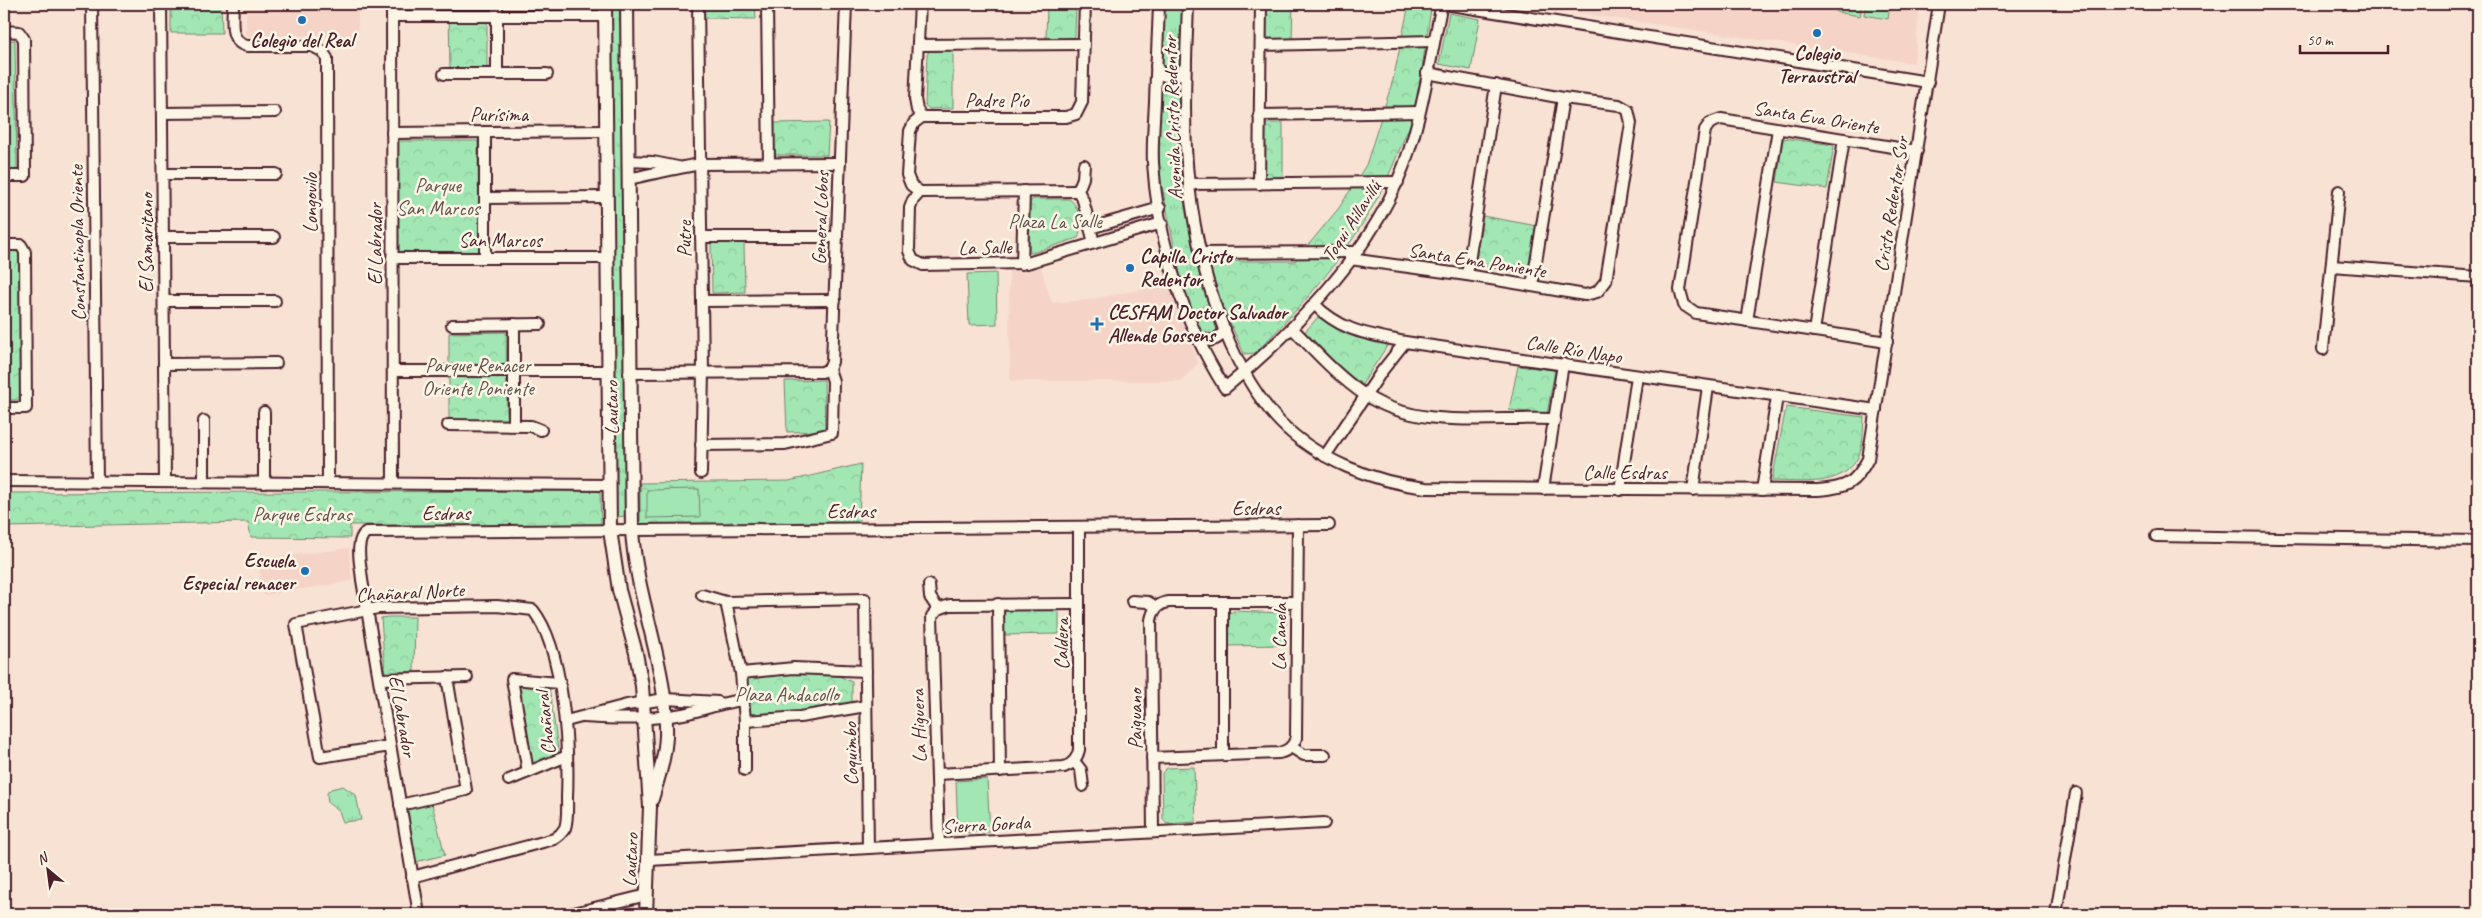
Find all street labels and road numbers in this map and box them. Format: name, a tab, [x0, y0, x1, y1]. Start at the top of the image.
street label: Avenida Cristo Redentor	[1157, 34, 1188, 200]
street label: Padre Pío	[965, 88, 1030, 113]
street label: Santa Eva Oriente	[1751, 95, 1882, 140]
street label: Purísima	[470, 102, 530, 127]
street label: Cristo Redentor Sur	[1868, 133, 1915, 273]
street label: Constantinopla Oriente	[64, 163, 91, 321]
street label: General Lobos	[806, 169, 835, 265]
street label: Longovilo	[298, 172, 323, 233]
street label: Toqui Aillavillú	[1316, 175, 1388, 266]
street label: El Samaritano	[134, 191, 159, 293]
street label: El Labrador	[363, 201, 388, 285]
street label: Putre	[672, 219, 697, 257]
street label: San Marcos	[458, 228, 544, 253]
street label: La Salle	[958, 235, 1013, 260]
street label: Santa Ema Poniente	[1406, 237, 1549, 284]
street label: Calle Río Napo	[1524, 330, 1624, 370]
street label: Lautaro	[599, 380, 624, 435]
street label: Calle Esdras	[1583, 460, 1669, 485]
street label: Esdras	[1232, 496, 1282, 521]
street label: Esdras	[827, 499, 877, 524]
street label: Esdras	[422, 501, 472, 526]
street label: Chañaral Norte	[355, 577, 466, 608]
street label: La Canela	[1266, 602, 1293, 671]
street label: Caldera	[1049, 617, 1074, 670]
street label: El Labrador	[383, 673, 422, 760]
street label: Chañaral	[529, 686, 561, 756]
street label: La Higuera	[905, 687, 932, 763]
street label: Paiguano	[1123, 687, 1148, 749]
street label: Coquimbo	[837, 721, 864, 786]
street label: Sierra Gorda	[942, 810, 1032, 839]
street label: Lautaro	[617, 832, 644, 887]

